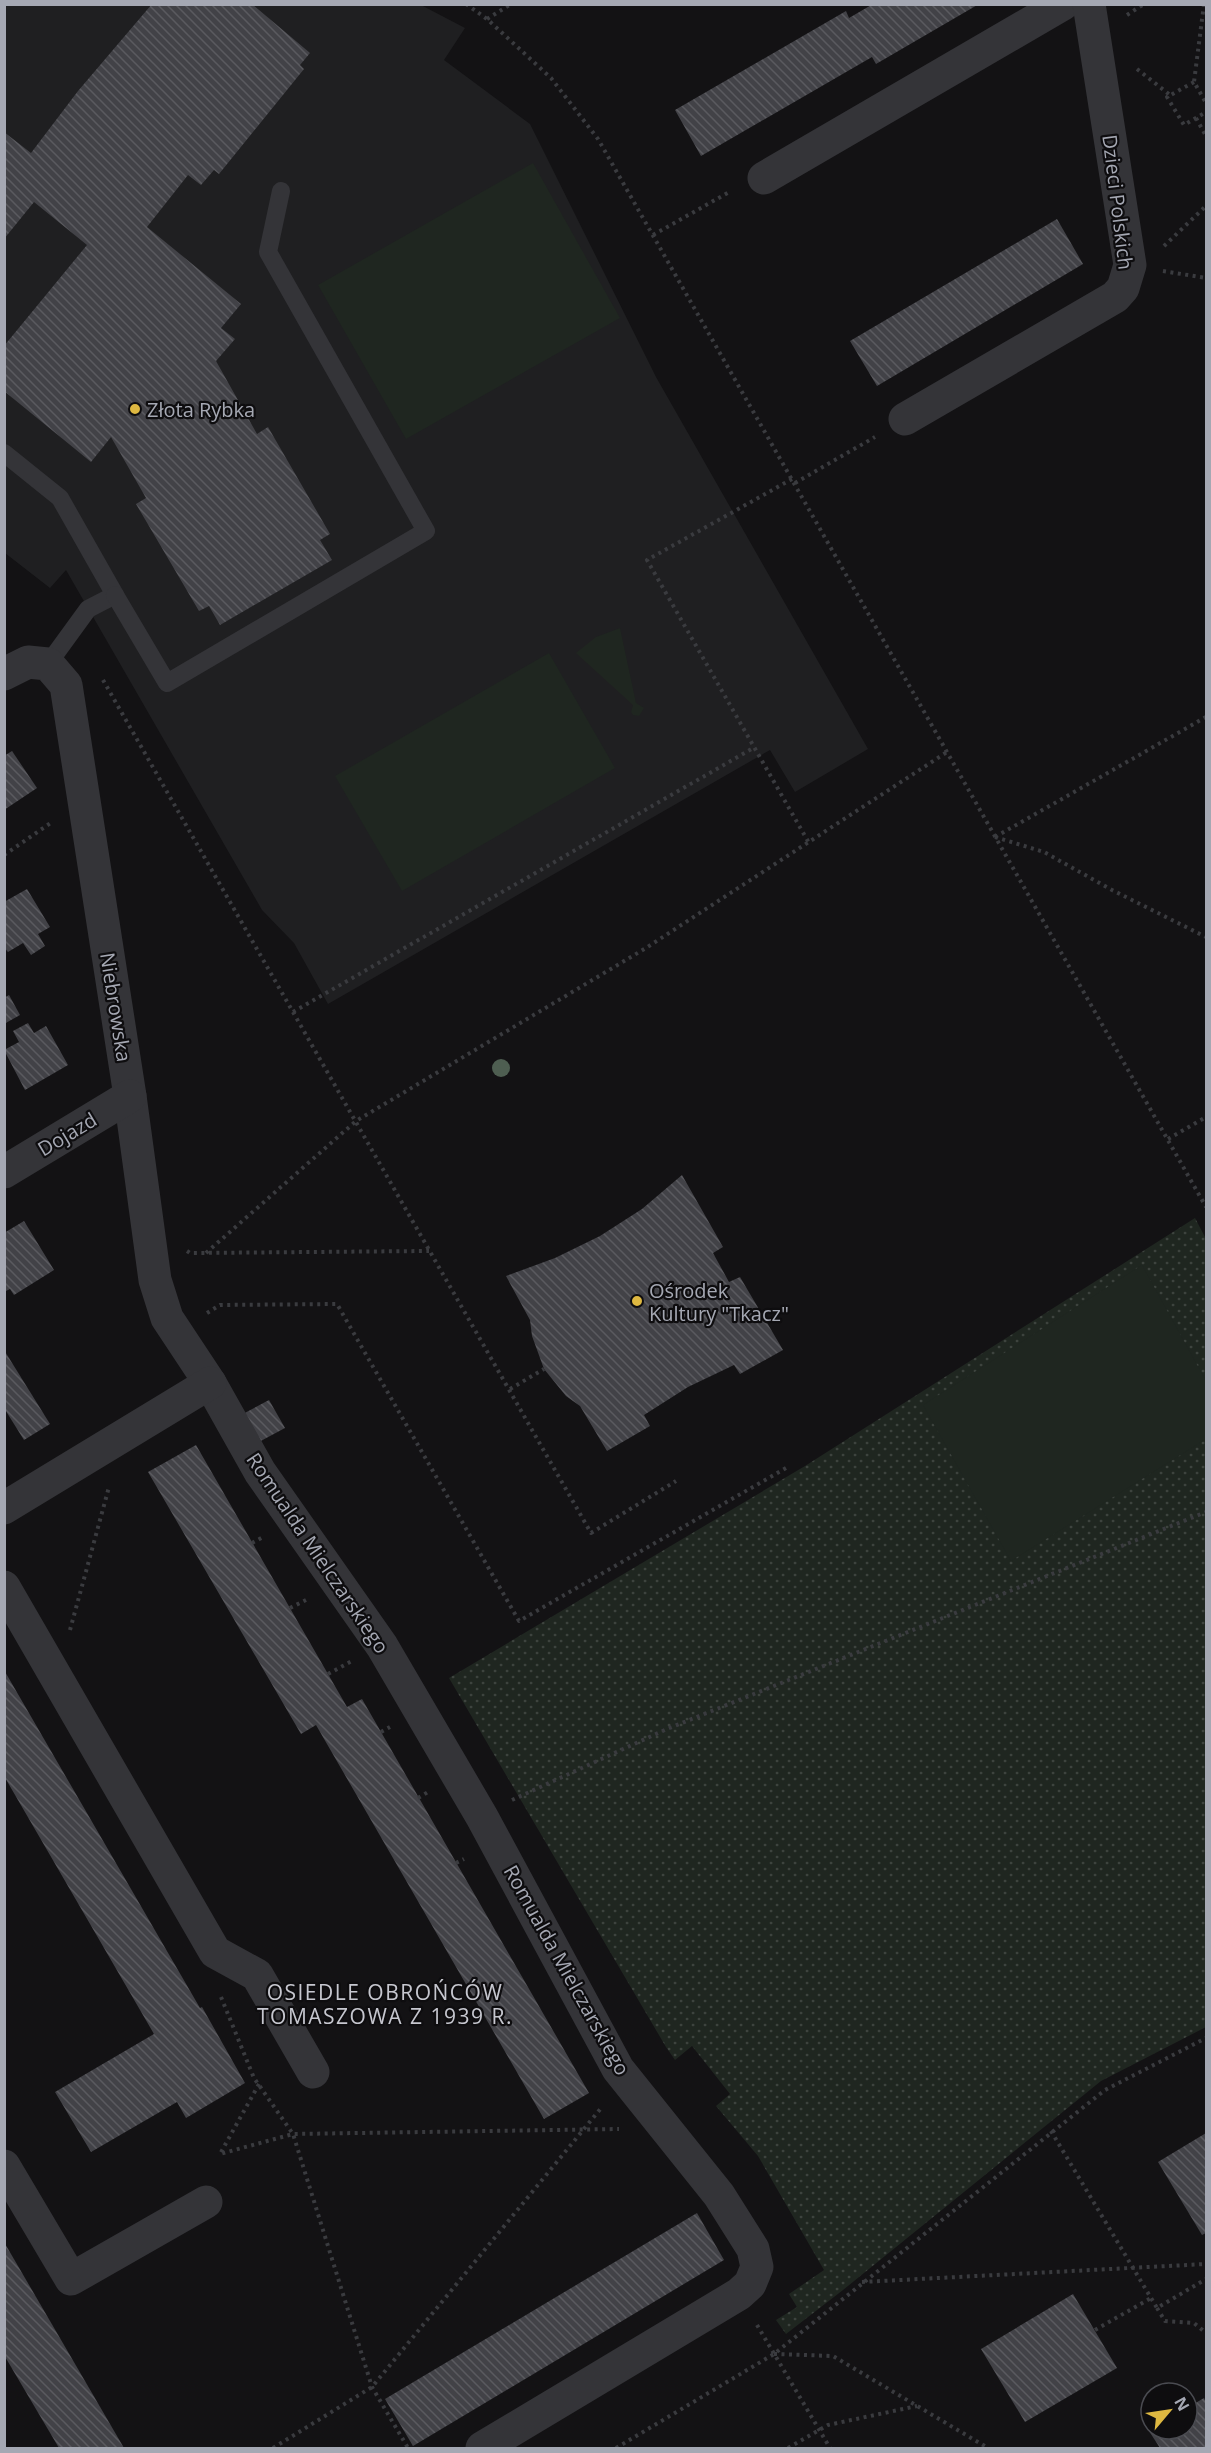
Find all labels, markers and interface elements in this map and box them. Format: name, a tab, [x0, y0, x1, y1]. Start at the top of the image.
street label: Dzieci Polskich	[1096, 133, 1140, 271]
place label: Złota Rybka	[147, 396, 255, 423]
marker: Złota Rybka	[128, 402, 142, 416]
street label: Niebrowska	[94, 950, 138, 1064]
street label: Dojazd	[32, 1106, 102, 1162]
place label: Ośrodek Kultury "Tkacz"	[649, 1277, 789, 1327]
marker: Ośrodek Kultury "Tkacz"	[630, 1294, 644, 1308]
street label: Romualda Mielczarskiego	[241, 1447, 395, 1659]
street label: Romualda Mielczarskiego	[498, 1860, 636, 2080]
district label: OSIEDLE OBROŃCÓW TOMASZOWA Z 1939 R.	[257, 1978, 513, 2030]
north arrow	[1139, 2381, 1199, 2441]
text: N	[1169, 2393, 1195, 2415]

